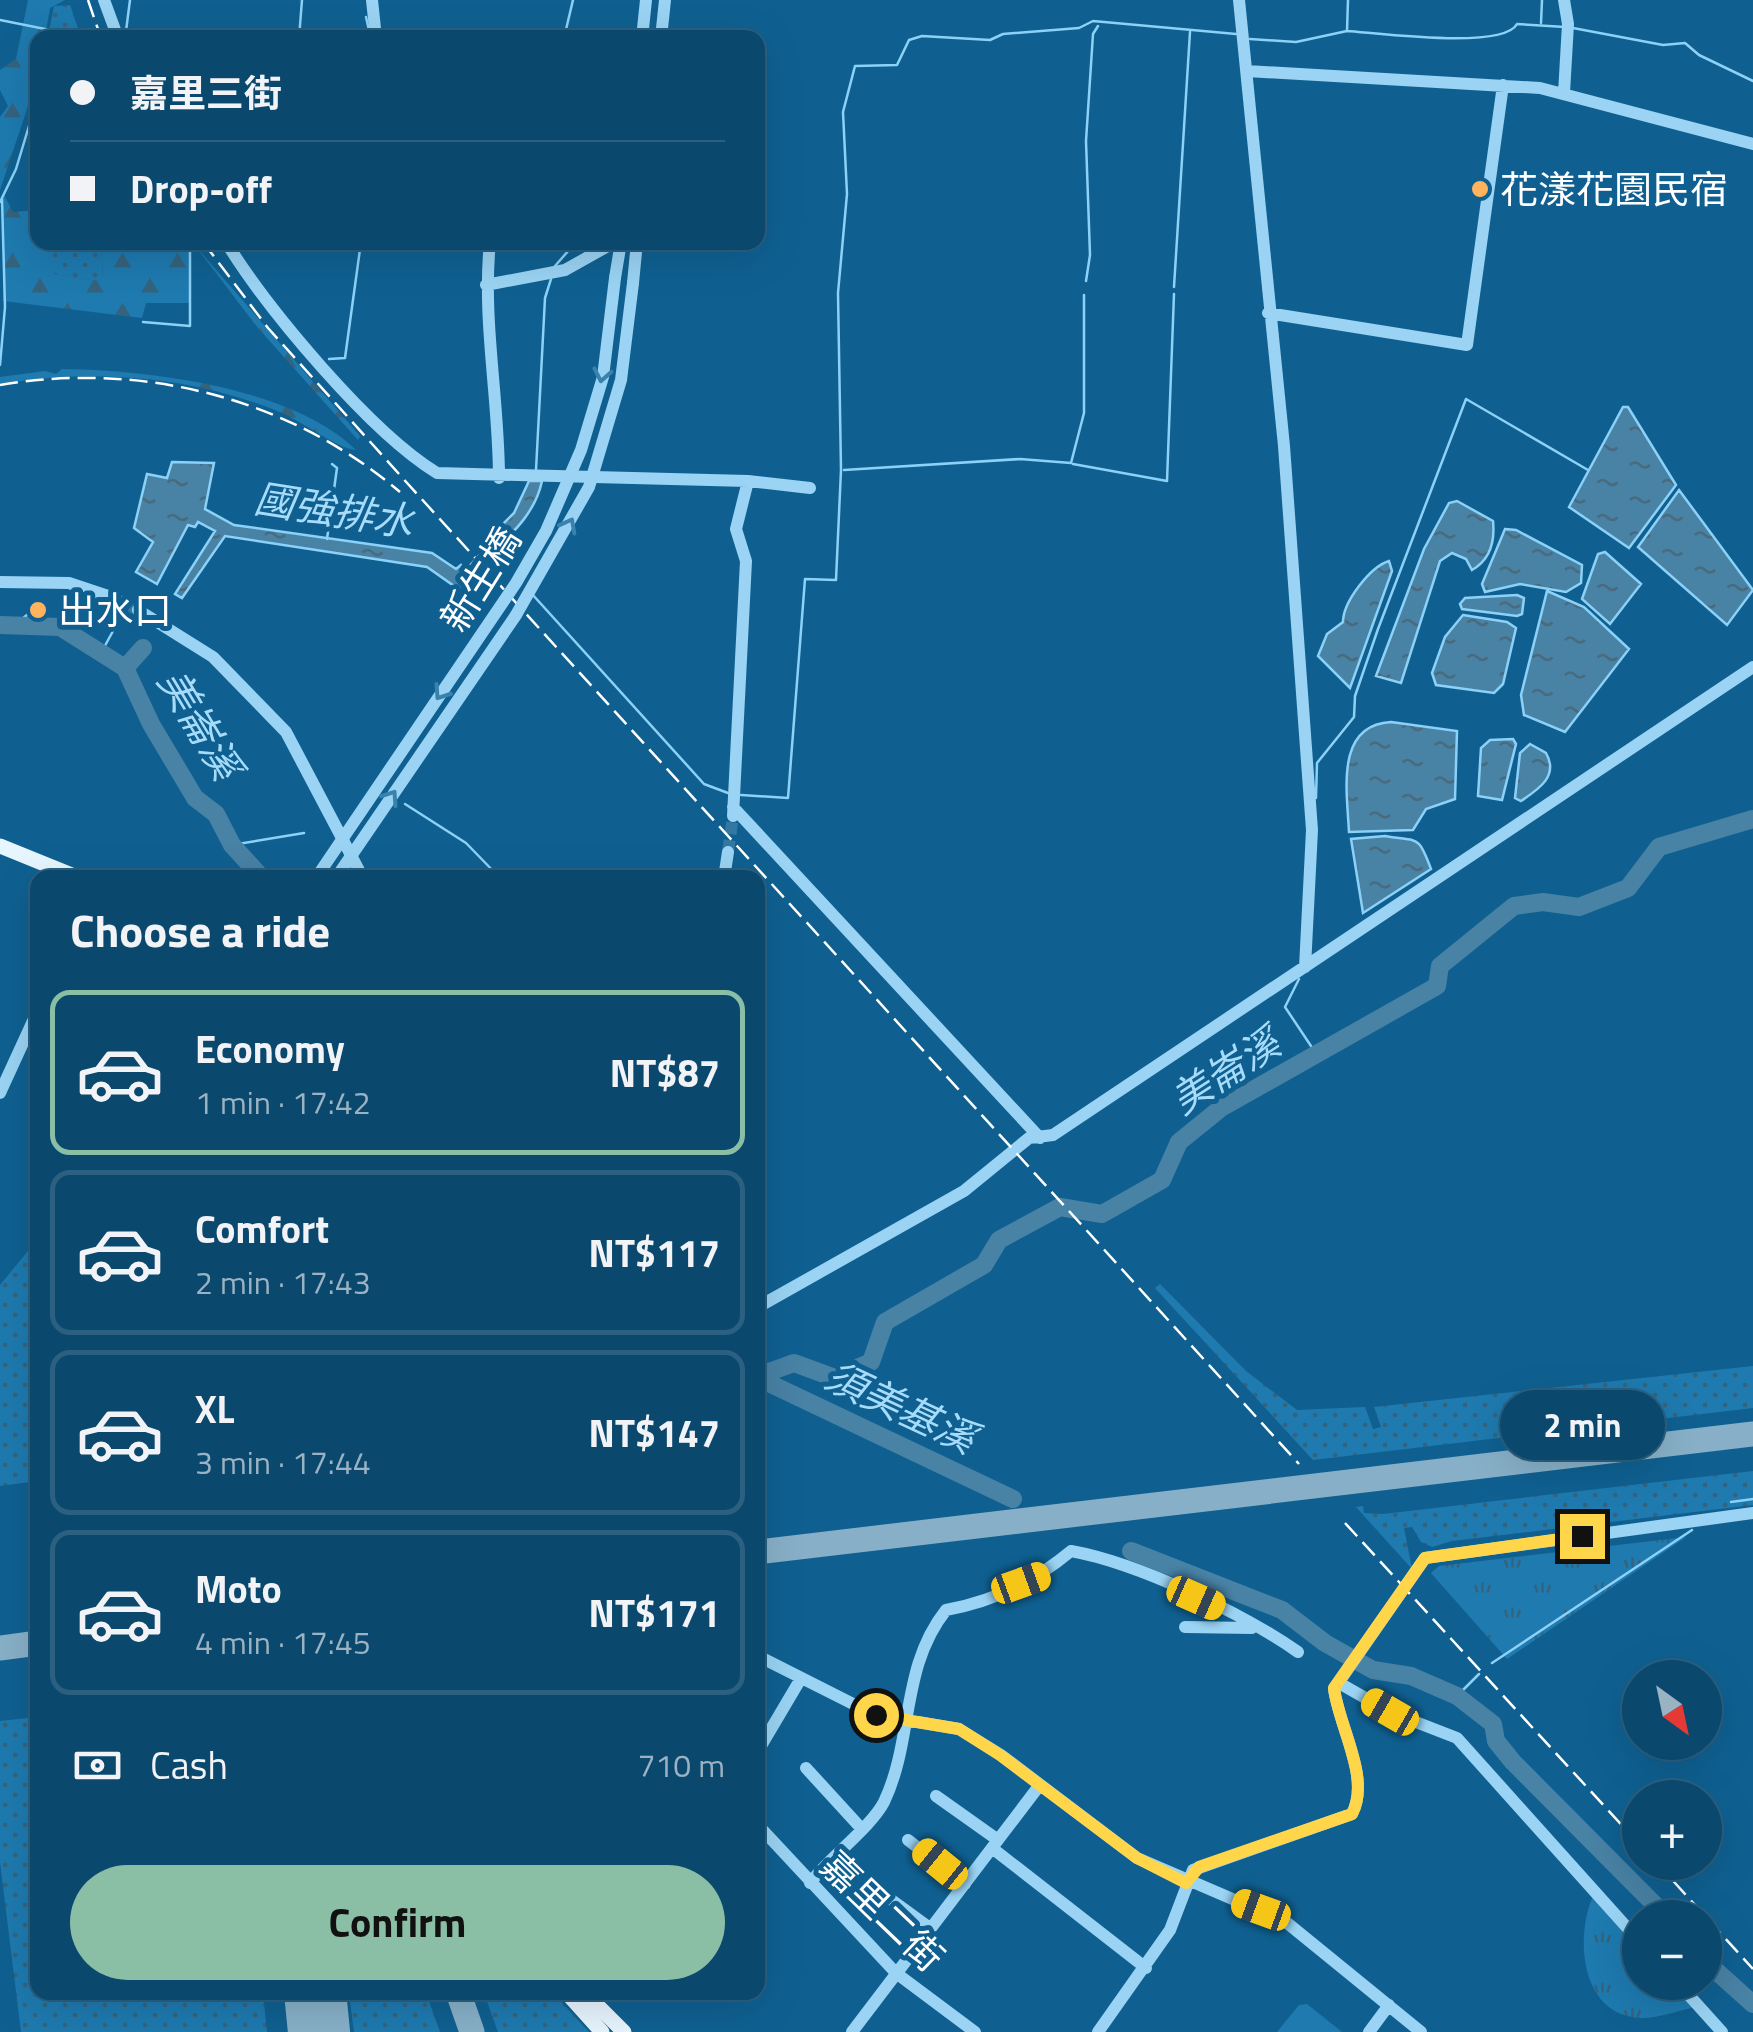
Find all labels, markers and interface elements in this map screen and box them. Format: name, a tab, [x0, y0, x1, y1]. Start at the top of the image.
text: 嘉里三街	[130, 64, 282, 122]
text: Drop-off	[130, 160, 272, 218]
place label: 花漾花園民宿	[1500, 160, 1728, 218]
marker: 花漾花園民宿	[1469, 178, 1491, 200]
one-way arrow	[592, 367, 613, 383]
water label: 國強排水	[250, 467, 420, 553]
street label: 新生橋	[425, 515, 535, 643]
one-way arrow	[557, 518, 576, 536]
place label: 出水口	[58, 581, 172, 639]
marker: 出水口	[27, 599, 49, 621]
water label: 美崙溪	[143, 657, 260, 795]
one-way arrow	[435, 682, 453, 701]
one-way arrow	[379, 790, 397, 809]
text: Choose a ride	[70, 896, 330, 964]
water label: 美崙溪	[1158, 1010, 1296, 1129]
text: Economy	[195, 1020, 345, 1078]
icon: car	[75, 1028, 165, 1118]
text: NT$87	[610, 1044, 720, 1102]
text: 1 min · 17:42	[195, 1078, 371, 1126]
text: Comfort	[195, 1200, 329, 1258]
icon: car	[75, 1208, 165, 1298]
text: NT$117	[589, 1224, 720, 1282]
text: 2 min · 17:43	[195, 1258, 371, 1306]
water label: 須美基溪	[816, 1346, 991, 1471]
text: XL	[195, 1380, 235, 1438]
icon: car	[75, 1388, 165, 1478]
callout: 2 min	[1500, 1391, 1664, 1461]
text: 2 min	[1544, 1401, 1621, 1449]
text: NT$147	[589, 1404, 720, 1462]
text: 3 min · 17:44	[195, 1438, 371, 1486]
route end	[1560, 1514, 1605, 1559]
car	[988, 1559, 1054, 1607]
text: Moto	[195, 1560, 282, 1618]
icon: car	[75, 1568, 165, 1658]
car	[1162, 1572, 1230, 1624]
text: NT$171	[589, 1584, 720, 1642]
text: 4 min · 17:45	[195, 1618, 371, 1666]
north arrow	[1622, 1660, 1722, 1760]
map controls	[1622, 1660, 1722, 2000]
car	[1357, 1684, 1423, 1740]
route start	[854, 1693, 899, 1738]
text: Cash	[150, 1736, 228, 1794]
icon: cash	[70, 1738, 125, 1793]
text: 710 m	[637, 1741, 725, 1789]
button: +	[1622, 1780, 1722, 1880]
car	[907, 1833, 973, 1895]
street label: 嘉里二街	[808, 1837, 958, 1985]
button: Confirm	[70, 1865, 725, 1980]
car	[1228, 1886, 1294, 1934]
button: −	[1622, 1900, 1722, 2000]

